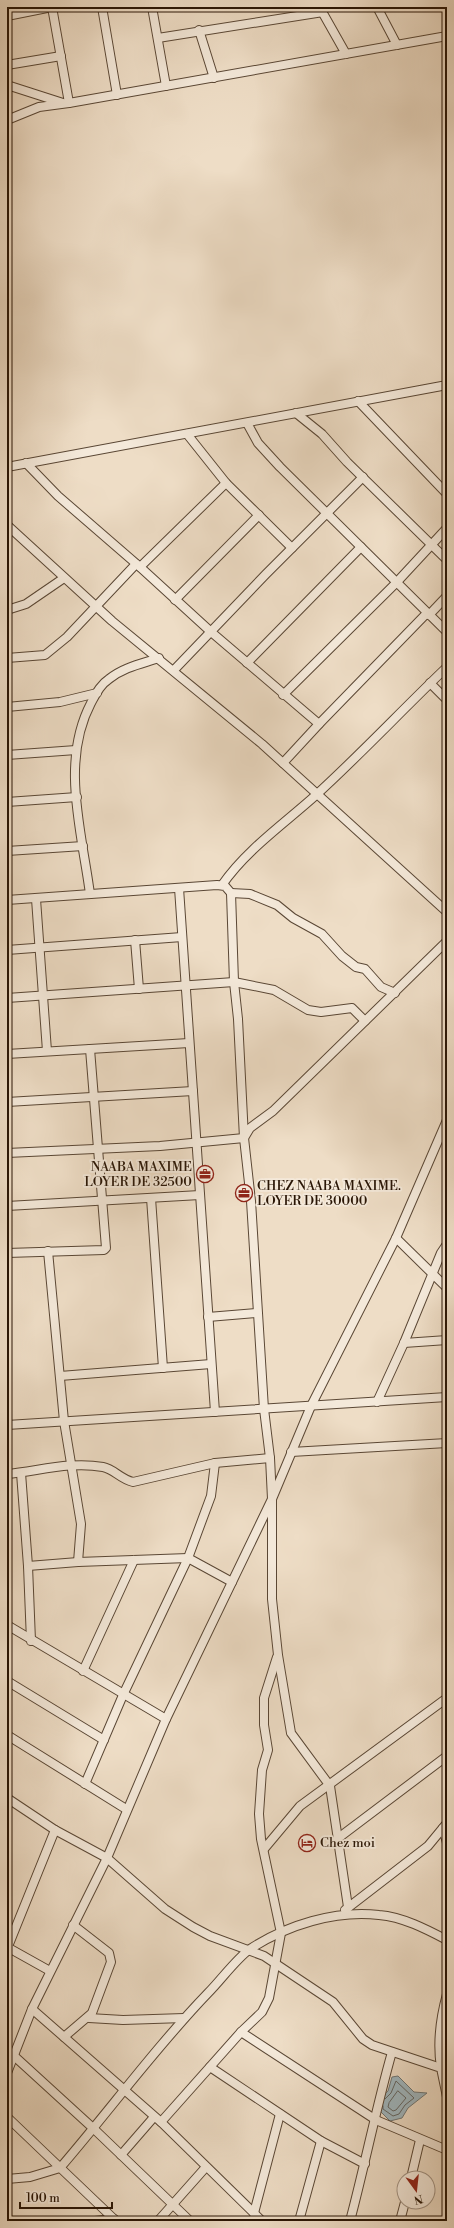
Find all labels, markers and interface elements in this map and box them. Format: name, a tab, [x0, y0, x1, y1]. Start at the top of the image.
place label: NAABA MAXIME LOYER DE 32500	[84, 1159, 192, 1190]
office icon: NAABA MAXIME LOYER DE 32500	[195, 1164, 215, 1184]
place label: CHEZ NAABA MAXIME. LOYER DE 30000	[257, 1178, 401, 1209]
office icon: CHEZ NAABA MAXIME. LOYER DE 30000	[234, 1183, 254, 1203]
hotel icon: Chez moi	[297, 1833, 317, 1853]
place label: Chez moi	[320, 1835, 375, 1851]
north arrow	[396, 2170, 436, 2210]
scale bar	[20, 2184, 112, 2210]
text: 100 m	[26, 2191, 60, 2206]
text: N	[412, 2191, 424, 2207]

